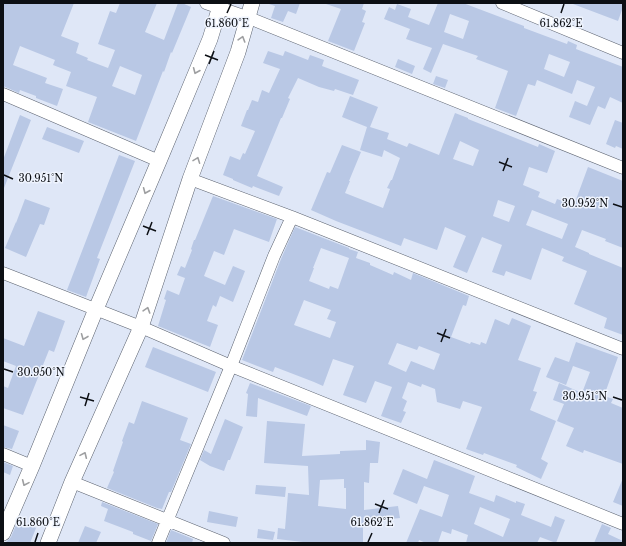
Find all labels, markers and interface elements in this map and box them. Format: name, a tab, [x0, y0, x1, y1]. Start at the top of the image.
text: 61.860°E	[205, 17, 249, 30]
text: 61.862°E	[540, 17, 582, 30]
one-way arrow	[237, 35, 246, 42]
one-way arrow	[193, 68, 201, 75]
one-way arrow	[192, 157, 200, 164]
text: 30.951°N	[19, 172, 63, 185]
one-way arrow	[143, 187, 151, 194]
text: 30.952°N	[562, 197, 608, 210]
one-way arrow	[142, 307, 151, 314]
one-way arrow	[81, 333, 89, 340]
text: 30.950°N	[17, 366, 65, 379]
text: 30.951°N	[563, 390, 607, 403]
one-way arrow	[79, 452, 87, 459]
one-way arrow	[22, 478, 30, 486]
text: 61.860°E	[16, 516, 60, 529]
text: 61.862°E	[351, 516, 393, 529]

